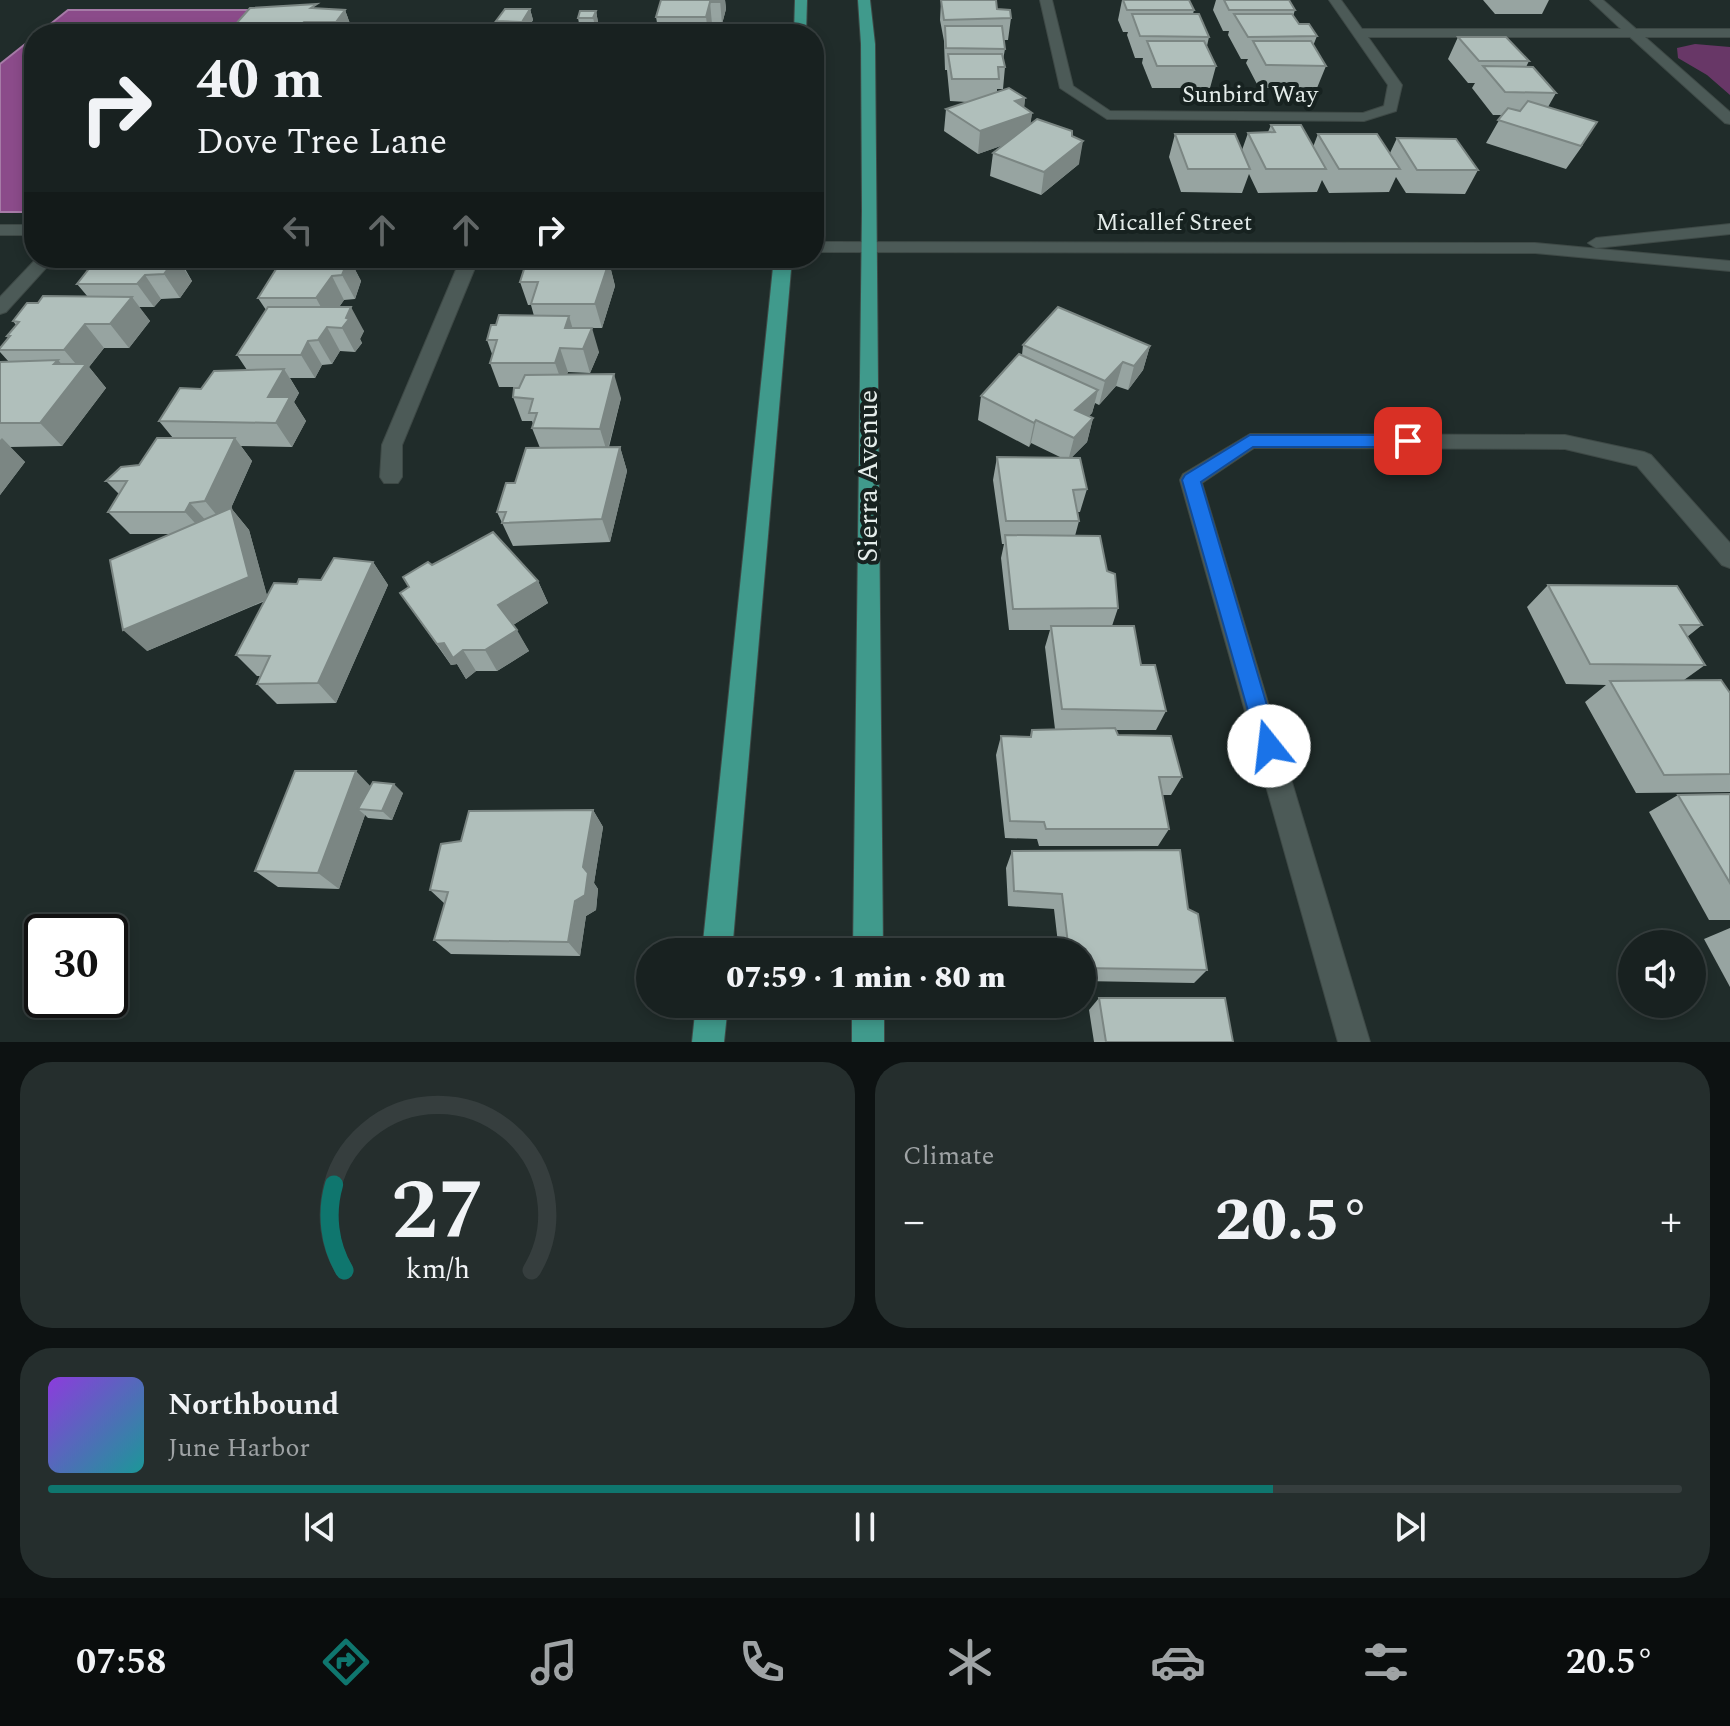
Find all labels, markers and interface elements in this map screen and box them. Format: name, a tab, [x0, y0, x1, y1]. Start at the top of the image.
text: 40 m	[196, 38, 323, 123]
icon: right	[64, 56, 168, 160]
street label: Sunbird Way	[1182, 77, 1319, 113]
text: Dove Tree Lane	[196, 115, 447, 170]
street label: Micallef Street	[1096, 205, 1252, 241]
icon: left	[276, 208, 320, 252]
icon: ahead	[360, 208, 404, 252]
icon: ahead	[444, 208, 488, 252]
icon: right	[528, 208, 572, 252]
street label: Sierra Avenue	[847, 390, 890, 562]
pin	[1374, 407, 1442, 475]
icon: arrive	[1386, 419, 1430, 463]
position arrow	[1227, 704, 1311, 788]
speed limit sign: 30	[24, 914, 128, 1018]
map controls	[1618, 930, 1706, 1018]
button: sound	[1618, 930, 1706, 1018]
text: 07:59 · 1 min · 80 m	[726, 955, 1006, 1001]
text: Climate	[903, 1136, 994, 1176]
text: 27	[391, 1149, 484, 1276]
text: 20.5°	[1215, 1175, 1370, 1267]
text: −	[903, 1188, 925, 1255]
text: +	[1660, 1188, 1682, 1255]
text: km/h	[405, 1248, 470, 1291]
text: Northbound	[168, 1382, 339, 1428]
text: June Harbor	[168, 1428, 310, 1468]
icon: previous	[298, 1505, 342, 1549]
icon: pause	[843, 1505, 887, 1549]
icon: next	[1388, 1505, 1432, 1549]
icon: directions	[318, 1634, 374, 1690]
icon: music	[526, 1634, 582, 1690]
icon: phone	[734, 1634, 790, 1690]
icon: climate	[942, 1634, 998, 1690]
icon: car	[1150, 1634, 1206, 1690]
icon: filters	[1358, 1634, 1414, 1690]
text: 07:58	[76, 1635, 166, 1690]
text: 20.5°	[1566, 1635, 1654, 1690]

